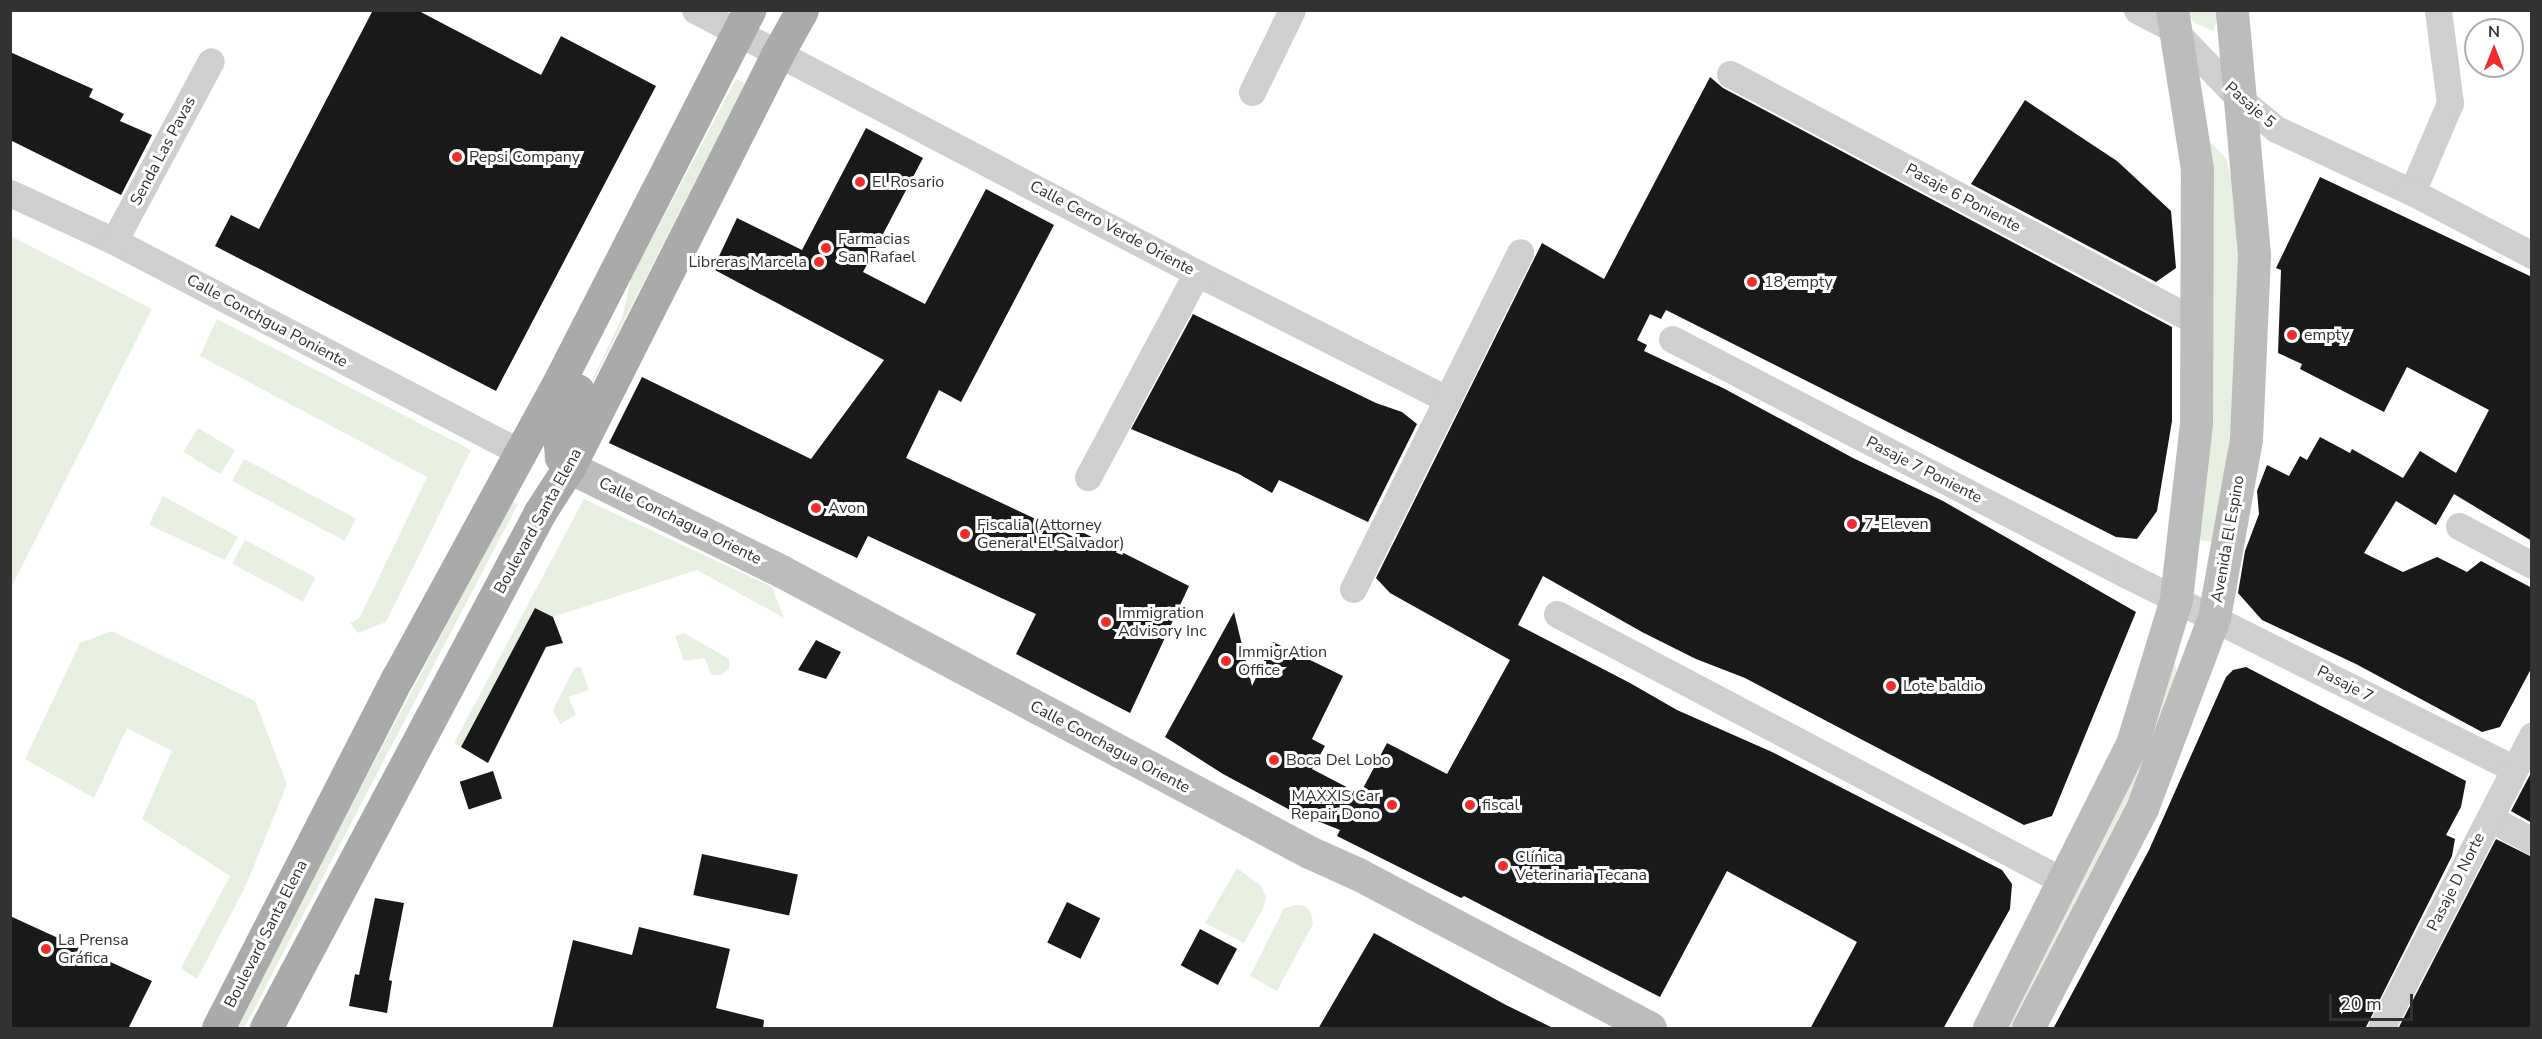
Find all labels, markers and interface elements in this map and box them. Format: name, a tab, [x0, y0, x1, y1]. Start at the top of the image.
north arrow	[2464, 18, 2524, 78]
text: N	[2488, 21, 2500, 43]
street label: Pasaje 5	[2221, 78, 2279, 132]
street label: Senda Las Pavas	[126, 93, 200, 209]
place label: Pepsi Company	[469, 147, 580, 167]
marker: Pepsi Company	[450, 150, 464, 164]
street label: Pasaje 6 Poniente	[1902, 160, 2024, 236]
place label: El Rosario	[872, 172, 944, 192]
marker: El Rosario	[853, 175, 867, 189]
street label: Calle Cerro Verde Oriente	[1026, 176, 1198, 280]
place label: Farmacias San Rafael	[838, 229, 916, 267]
marker: Farmacias San Rafael	[819, 241, 833, 255]
place label: Libreras Marcela	[688, 252, 807, 272]
marker: Libreras Marcela	[812, 255, 826, 269]
street label: Calle Conchgua Poniente	[183, 270, 351, 372]
place label: 18 empty	[1764, 272, 1833, 292]
marker: 18 empty	[1745, 275, 1759, 289]
place label: empty	[2304, 325, 2349, 345]
marker: empty	[2285, 328, 2299, 342]
street label: Pasaje 7 Poniente	[1863, 432, 1985, 508]
street label: Boulevard Santa Elena	[490, 445, 586, 597]
street label: Calle Conchagua Oriente	[596, 473, 764, 569]
street label: Avenida El Espino	[2207, 474, 2249, 604]
place label: Avon	[828, 498, 865, 518]
marker: Avon	[809, 501, 823, 515]
place label: 7-Eleven	[1864, 514, 1928, 534]
place label: Fiscalia (Attorney General El Salvador)	[977, 515, 1125, 553]
marker: 7-Eleven	[1845, 517, 1859, 531]
marker: Fiscalia (Attorney General El Salvador)	[958, 527, 972, 541]
place label: Immigration Advisory Inc	[1118, 603, 1207, 641]
marker: Immigration Advisory Inc	[1099, 615, 1113, 629]
place label: ImmigrAtion Office	[1238, 642, 1327, 680]
marker: ImmigrAtion Office	[1219, 654, 1233, 668]
street label: Pasaje 7	[2314, 662, 2376, 706]
place label: Lote baldio	[1903, 676, 1983, 696]
marker: Lote baldio	[1884, 679, 1898, 693]
street label: Calle Conchagua Oriente	[1027, 697, 1193, 797]
place label: Boca Del Lobo	[1286, 750, 1391, 770]
marker: Boca Del Lobo	[1267, 753, 1281, 767]
place label: MAXXIS Car Repair Dono	[1291, 786, 1380, 824]
place label: fiscal	[1482, 795, 1519, 815]
marker: MAXXIS Car Repair Dono	[1385, 798, 1399, 812]
marker: fiscal	[1463, 798, 1477, 812]
street label: Pasaje D Norte	[2423, 830, 2489, 934]
place label: Clínica Veterinaria Tecana	[1515, 847, 1647, 885]
street label: Boulevard Santa Elena	[220, 857, 312, 1011]
marker: Clínica Veterinaria Tecana	[1496, 859, 1510, 873]
place label: La Prensa Gráfica	[58, 930, 129, 968]
marker: La Prensa Gráfica	[39, 942, 53, 956]
scale bar	[2332, 982, 2416, 1020]
text: 20 m	[2340, 992, 2382, 1016]

